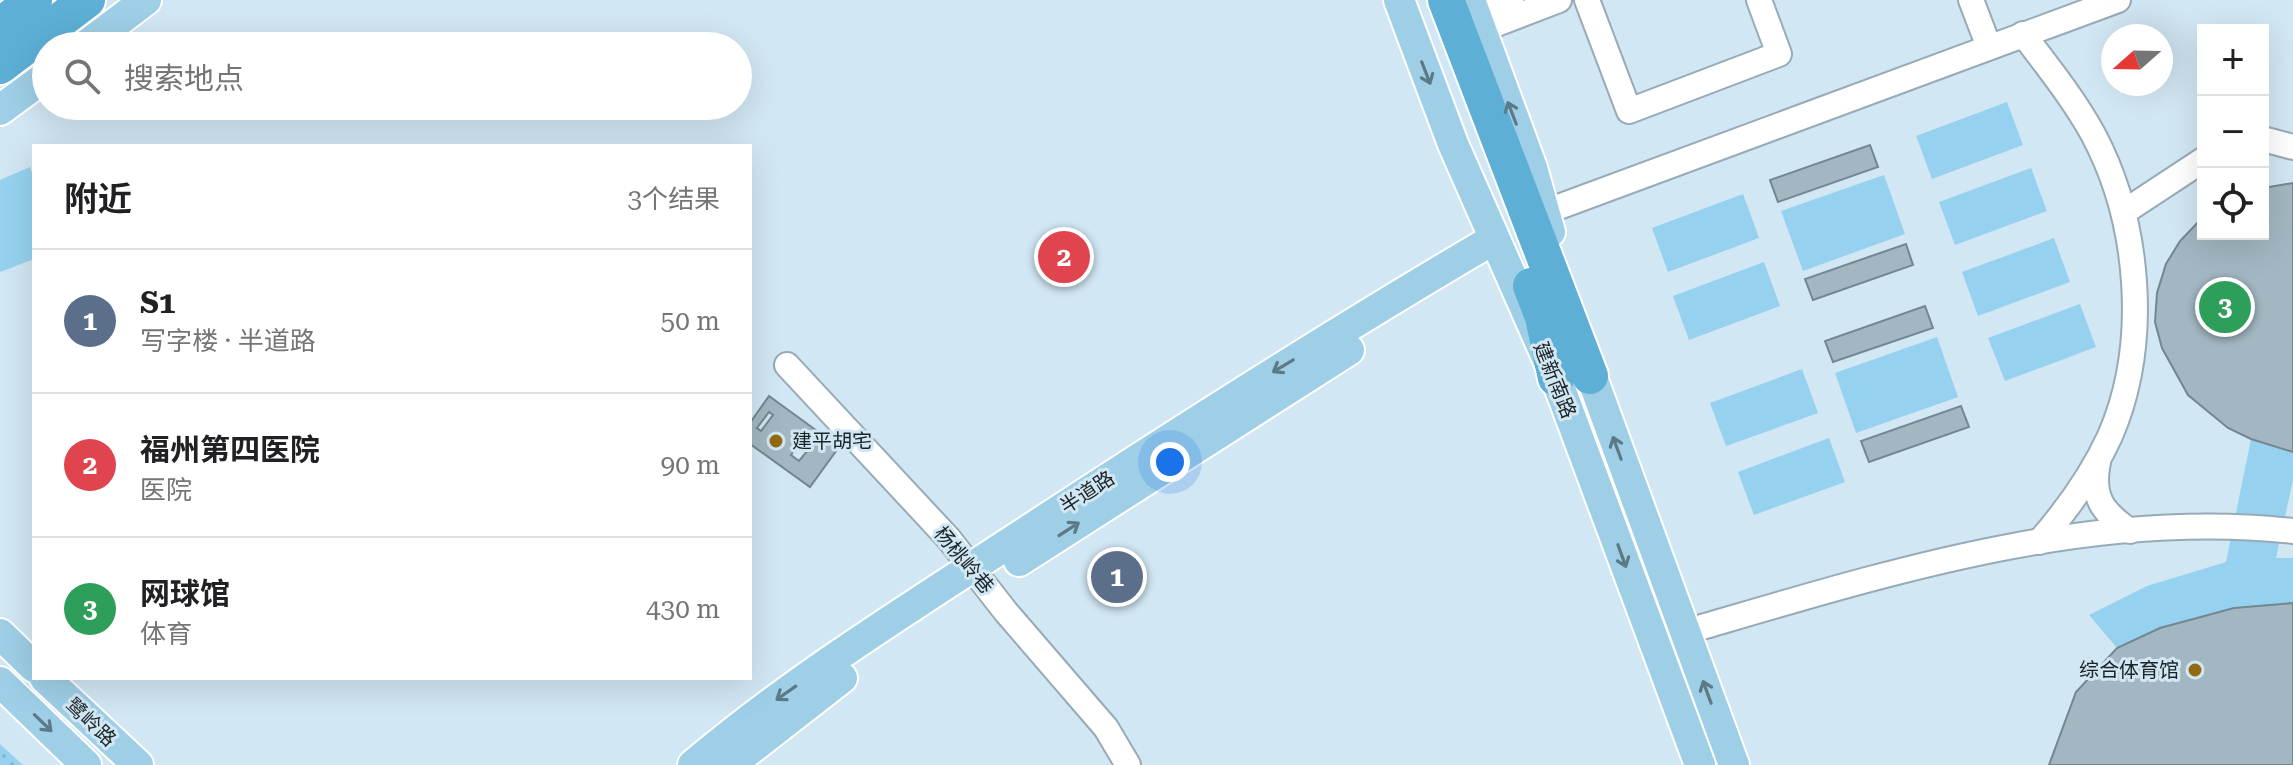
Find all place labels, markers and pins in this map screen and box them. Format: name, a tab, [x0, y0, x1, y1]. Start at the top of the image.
pin: 2	[1038, 227, 1090, 287]
pin: 3	[2199, 277, 2251, 337]
place label: 建平胡宅	[792, 429, 872, 453]
marker: 建平胡宅	[767, 432, 785, 450]
pin: 1	[1091, 547, 1143, 607]
place label: 综合体育馆	[2079, 658, 2179, 682]
marker: 综合体育馆	[2186, 661, 2204, 679]

